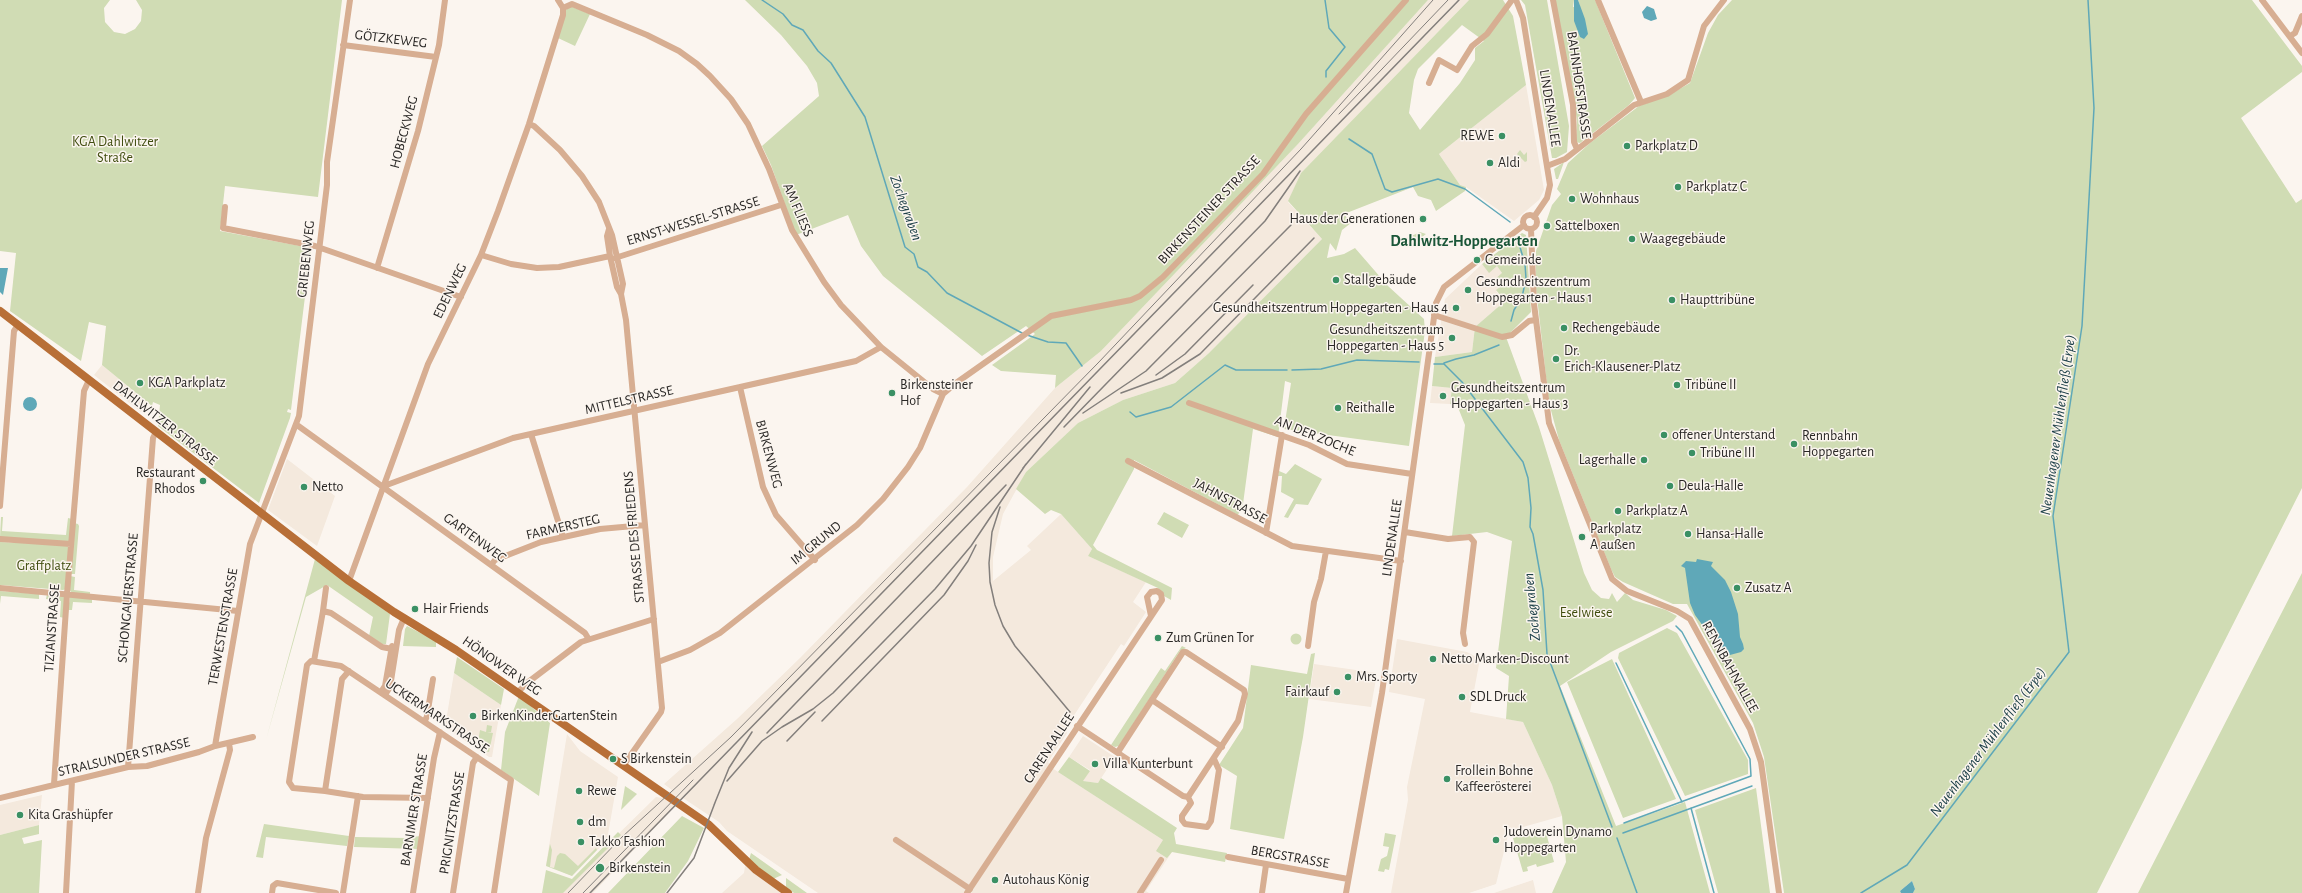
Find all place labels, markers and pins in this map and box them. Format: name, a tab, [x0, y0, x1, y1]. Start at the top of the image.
place label: REWE	[1460, 128, 1494, 144]
marker: REWE	[1497, 131, 1507, 141]
place label: Parkplatz D	[1635, 138, 1698, 154]
marker: Parkplatz D	[1622, 141, 1632, 151]
place label: Aldi	[1498, 155, 1520, 171]
marker: Aldi	[1485, 158, 1495, 168]
place label: Parkplatz C	[1686, 179, 1747, 195]
marker: Parkplatz C	[1673, 182, 1683, 192]
place label: Wohnhaus	[1580, 191, 1639, 207]
marker: Wohnhaus	[1567, 194, 1577, 204]
place label: Haus der Generationen	[1289, 211, 1415, 227]
marker: Haus der Generationen	[1418, 214, 1428, 224]
place label: Sattelboxen	[1555, 218, 1620, 234]
marker: Sattelboxen	[1542, 221, 1552, 231]
place label: Waagegebäude	[1640, 231, 1726, 247]
marker: Waagegebäude	[1627, 234, 1637, 244]
place label: Gemeinde	[1485, 252, 1542, 268]
marker: Gemeinde	[1472, 255, 1482, 265]
place label: Stallgebäude	[1344, 272, 1416, 288]
place label: Gesundheitszentrum Hoppegarten - Haus 1	[1476, 274, 1592, 306]
marker: Stallgebäude	[1331, 275, 1341, 285]
marker: Gesundheitszentrum Hoppegarten - Haus 1	[1463, 285, 1473, 295]
place label: Haupttribüne	[1680, 292, 1755, 308]
marker: Haupttribüne	[1667, 295, 1677, 305]
place label: Gesundheitszentrum Hoppegarten - Haus 4	[1213, 300, 1448, 316]
marker: Gesundheitszentrum Hoppegarten - Haus 4	[1451, 303, 1461, 313]
place label: Rechengebäude	[1572, 320, 1660, 336]
place label: Gesundheitszentrum Hoppegarten - Haus 5	[1327, 322, 1444, 354]
marker: Rechengebäude	[1559, 323, 1569, 333]
marker: Gesundheitszentrum Hoppegarten - Haus 5	[1447, 333, 1457, 343]
place label: Dr. Erich-Klausener-Platz	[1564, 343, 1680, 376]
marker: Dr. Erich-Klausener-Platz	[1551, 354, 1561, 364]
place label: KGA Parkplatz	[148, 375, 226, 391]
place label: Birkensteiner Hof	[900, 377, 973, 410]
place label: Tribüne II	[1685, 377, 1737, 393]
marker: KGA Parkplatz	[135, 378, 145, 388]
place label: Gesundheitszentrum Hoppegarten - Haus 3	[1451, 380, 1568, 412]
marker: Tribüne II	[1672, 380, 1682, 390]
marker: Birkensteiner Hof	[887, 388, 897, 398]
marker: Gesundheitszentrum Hoppegarten - Haus 3	[1438, 391, 1448, 401]
place label: Reithalle	[1346, 400, 1395, 416]
marker: Reithalle	[1333, 403, 1343, 413]
place label: offener Unterstand	[1672, 427, 1775, 443]
place label: Rennbahn Hoppegarten	[1802, 428, 1874, 460]
marker: offener Unterstand	[1659, 430, 1669, 440]
marker: Rennbahn Hoppegarten	[1789, 439, 1799, 449]
place label: Tribüne III	[1700, 445, 1755, 461]
marker: Tribüne III	[1687, 448, 1697, 458]
place label: Lagerhalle	[1579, 452, 1636, 468]
marker: Lagerhalle	[1639, 455, 1649, 465]
place label: Restaurant Rhodos	[136, 465, 195, 498]
marker: Restaurant Rhodos	[198, 476, 208, 486]
place label: Deula-Halle	[1678, 478, 1744, 494]
place label: Netto	[312, 479, 343, 495]
marker: Deula-Halle	[1665, 481, 1675, 491]
marker: Netto	[299, 482, 309, 492]
place label: Parkplatz A	[1626, 503, 1688, 519]
marker: Parkplatz A	[1613, 506, 1623, 516]
place label: Parkplatz A außen	[1590, 521, 1641, 554]
place label: Hansa-Halle	[1696, 526, 1764, 542]
marker: Hansa-Halle	[1683, 529, 1693, 539]
marker: Parkplatz A außen	[1577, 532, 1587, 542]
place label: Zusatz A	[1745, 580, 1792, 596]
marker: Zusatz A	[1732, 583, 1742, 593]
place label: Hair Friends	[423, 601, 489, 617]
marker: Hair Friends	[410, 604, 420, 614]
place label: Zum Grünen Tor	[1166, 630, 1254, 646]
marker: Zum Grünen Tor	[1153, 633, 1163, 643]
place label: Netto Marken-Discount	[1441, 651, 1569, 667]
marker: Netto Marken-Discount	[1428, 654, 1438, 664]
place label: Mrs. Sporty	[1356, 669, 1417, 685]
marker: Mrs. Sporty	[1343, 672, 1353, 682]
place label: Fairkauf	[1285, 684, 1329, 700]
marker: Fairkauf	[1332, 687, 1342, 697]
place label: SDL Druck	[1470, 689, 1526, 705]
marker: SDL Druck	[1457, 692, 1467, 702]
place label: BirkenKinderGartenStein	[481, 708, 617, 724]
marker: BirkenKinderGartenStein	[468, 711, 478, 721]
place label: S Birkenstein	[621, 751, 692, 767]
marker: S Birkenstein	[608, 754, 618, 764]
place label: Villa Kunterbunt	[1103, 756, 1193, 772]
marker: Villa Kunterbunt	[1090, 759, 1100, 769]
place label: Frollein Bohne Kaffeerösterei	[1455, 763, 1533, 796]
marker: Frollein Bohne Kaffeerösterei	[1442, 774, 1452, 784]
place label: Rewe	[587, 783, 616, 799]
marker: Rewe	[574, 786, 584, 796]
place label: Kita Grashüpfer	[28, 807, 113, 823]
marker: Kita Grashüpfer	[15, 810, 25, 820]
place label: dm	[588, 814, 606, 830]
marker: dm	[575, 817, 585, 827]
place label: Judoverein Dynamo Hoppegarten	[1504, 824, 1612, 856]
place label: Takko Fashion	[589, 834, 665, 850]
marker: Judoverein Dynamo Hoppegarten	[1491, 835, 1501, 845]
marker: Takko Fashion	[576, 837, 586, 847]
place label: Birkenstein	[609, 860, 671, 876]
marker: Birkenstein	[594, 862, 606, 874]
place label: Autohaus König	[1003, 872, 1089, 888]
marker: Autohaus König	[990, 875, 1000, 885]

